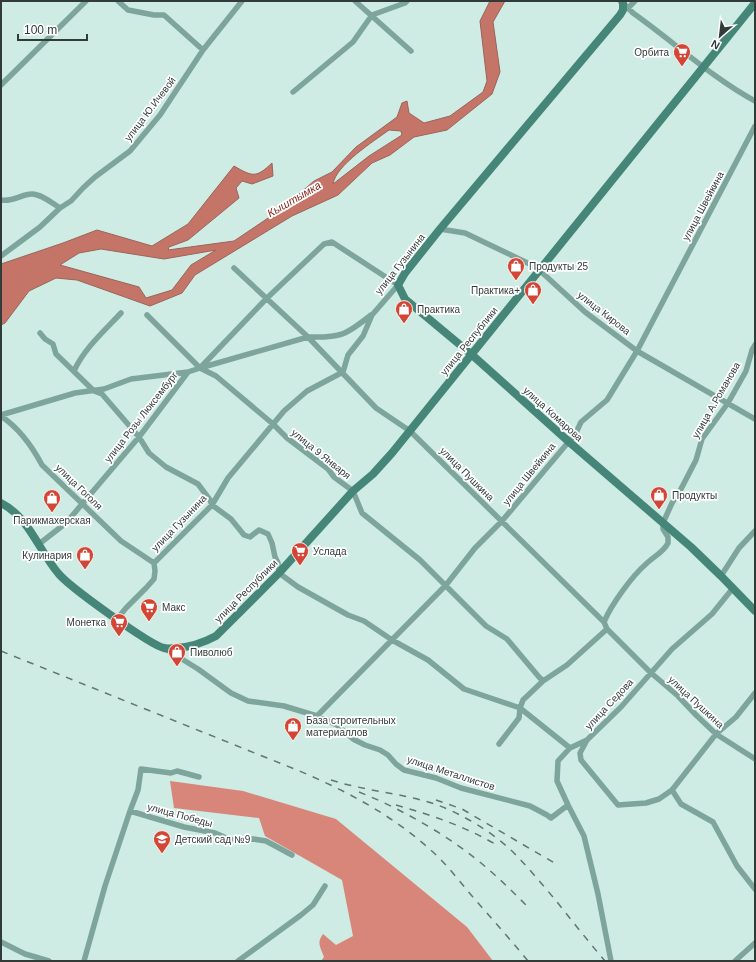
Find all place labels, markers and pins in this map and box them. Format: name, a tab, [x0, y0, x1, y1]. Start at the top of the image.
supermarket icon: Орбита	[672, 42, 692, 67]
place label: Орбита	[634, 47, 669, 58]
shop icon: Продукты 25	[506, 256, 526, 281]
place label: Продукты 25	[529, 261, 589, 272]
shop icon: Практика+	[523, 280, 543, 305]
place label: Практика+	[471, 285, 520, 296]
shop icon: Практика	[394, 299, 414, 324]
place label: Практика	[417, 304, 461, 315]
shop icon: Продукты	[649, 485, 669, 510]
shop icon: Парикмахерская	[42, 488, 62, 513]
place label: Продукты	[672, 490, 717, 501]
place label: Парикмахерская	[13, 515, 91, 526]
supermarket icon: Услада	[290, 541, 310, 566]
shop icon: Кулинария	[75, 545, 95, 570]
place label: Услада	[313, 546, 347, 557]
place label: Кулинария	[22, 550, 72, 561]
supermarket icon: Макс	[139, 597, 159, 622]
place label: Макс	[162, 602, 186, 613]
supermarket icon: Монетка	[109, 612, 129, 637]
place label: Монетка	[67, 617, 106, 628]
shop icon: Пиволюб	[167, 642, 187, 667]
place label: Пиволюб	[190, 647, 233, 658]
place label: База cтроительных материаллов	[306, 715, 396, 738]
shop icon: База cтроительных материаллов	[283, 716, 303, 741]
school or university icon: Детский сад №9	[152, 829, 172, 854]
place label: Детский сад №9	[175, 834, 251, 845]

